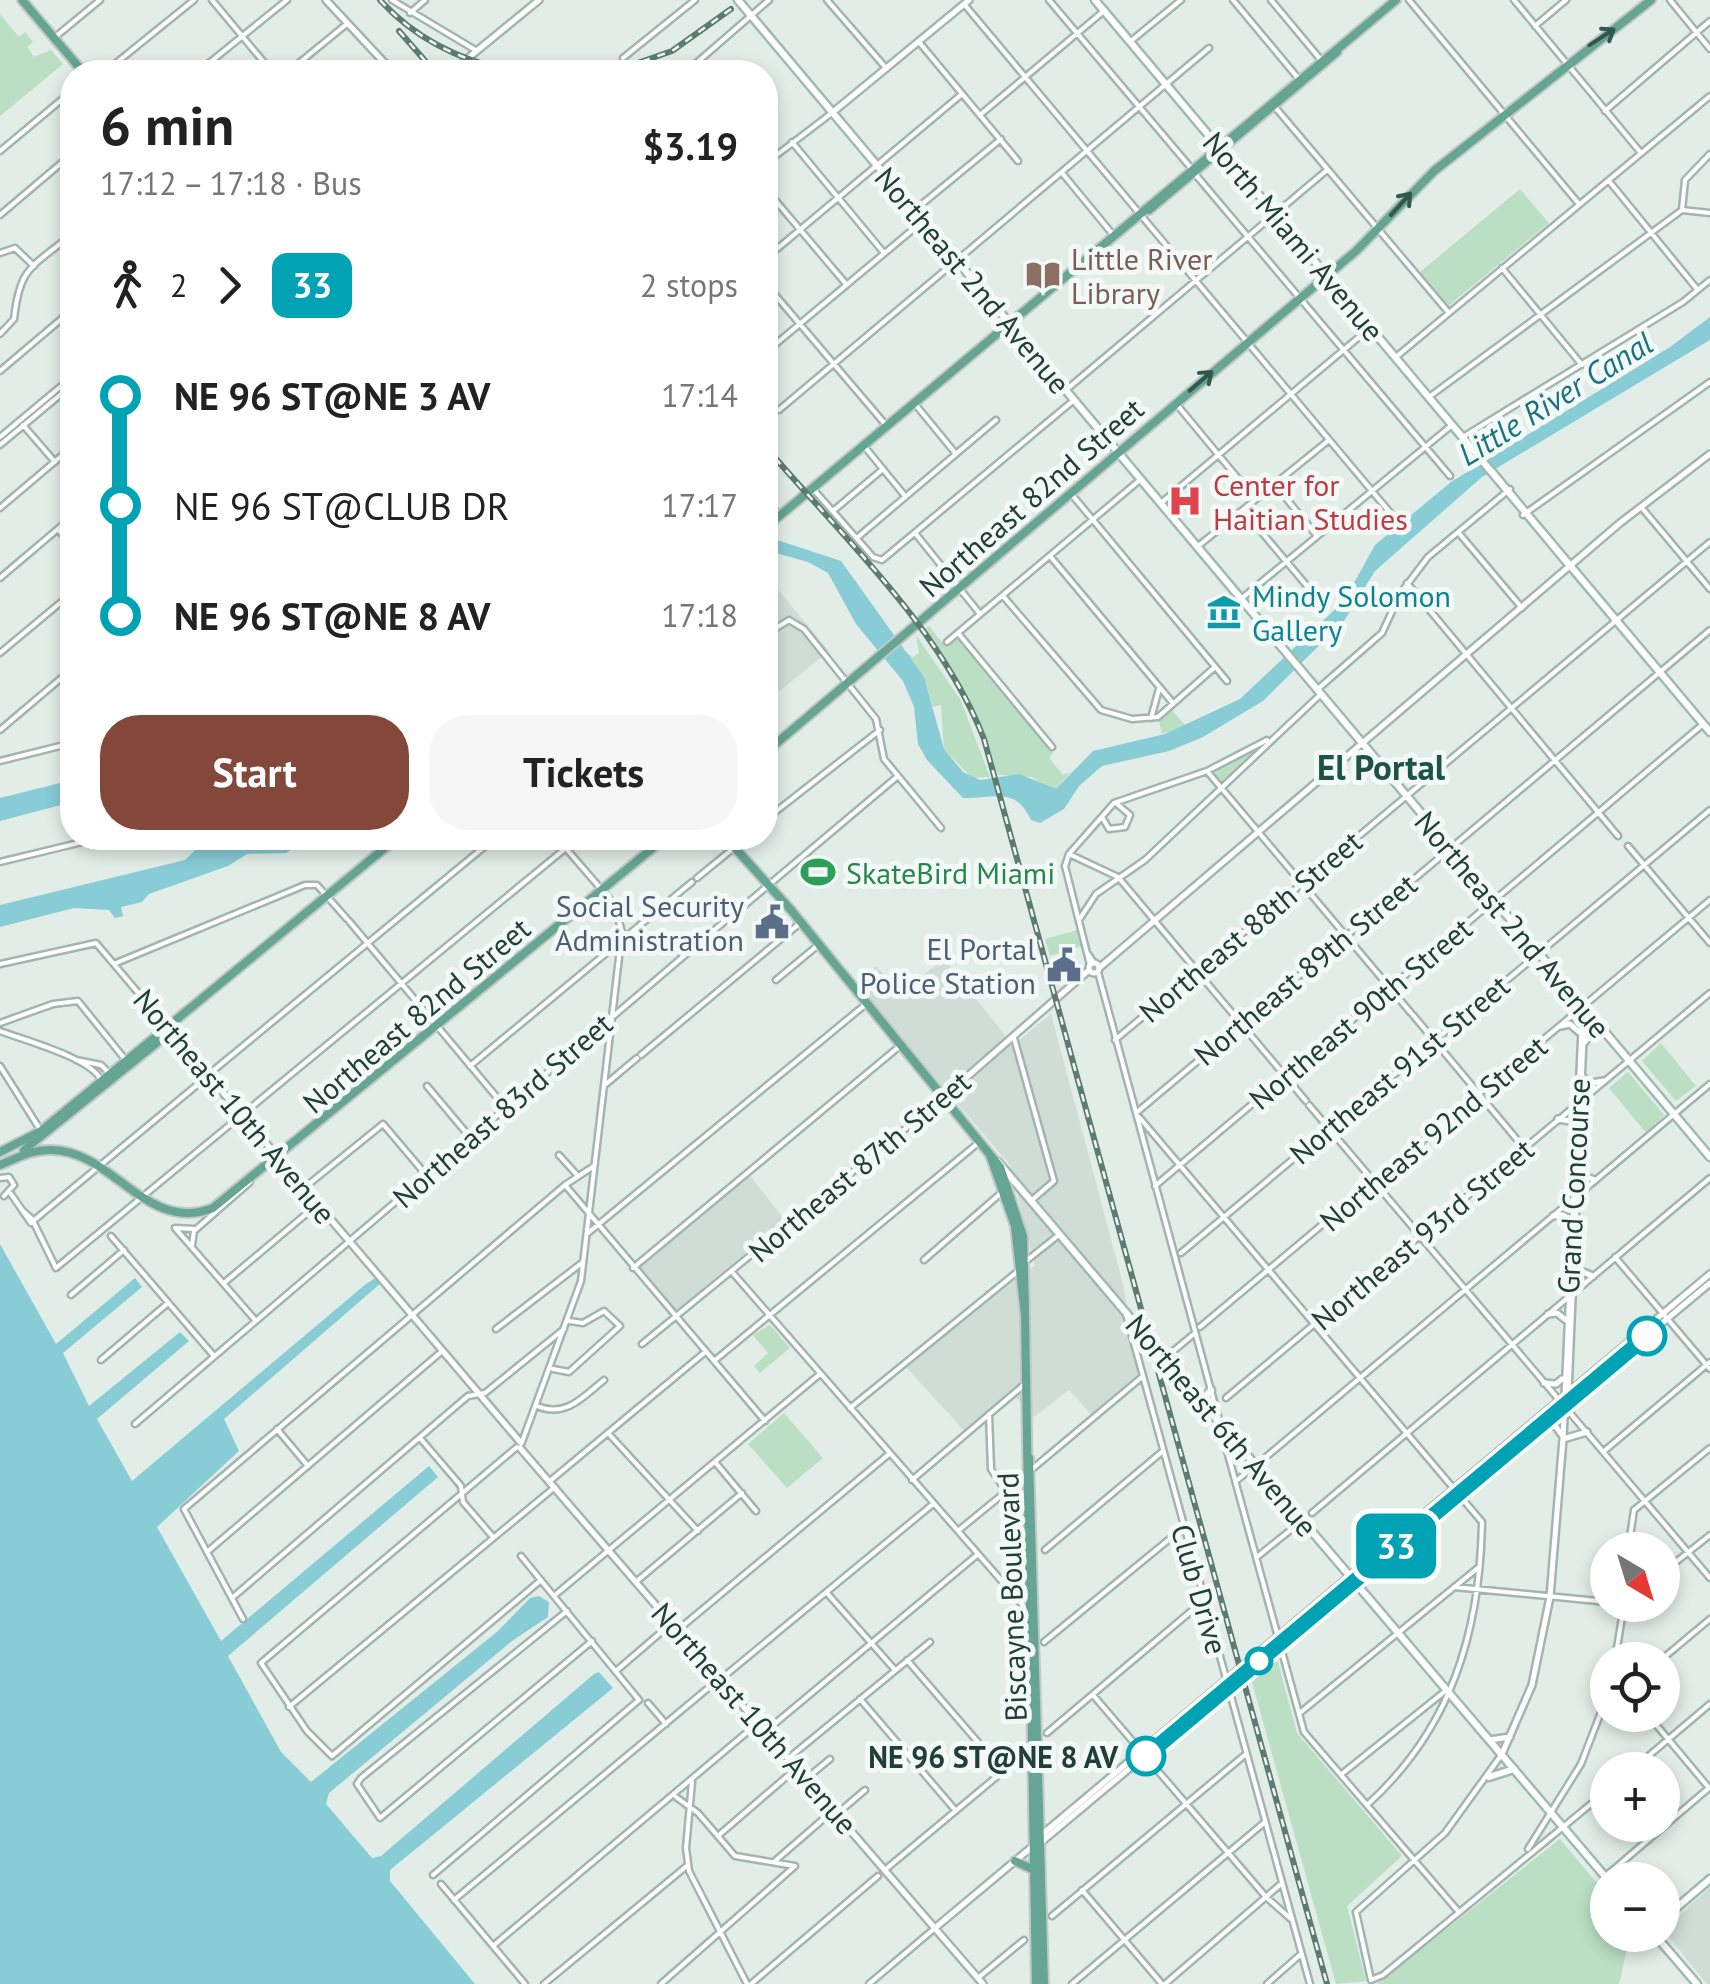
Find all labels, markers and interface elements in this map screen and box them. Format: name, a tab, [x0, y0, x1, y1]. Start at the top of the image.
one-way arrow	[1587, 27, 1615, 48]
text: 6 min	[100, 89, 234, 160]
text: $3.19	[642, 121, 738, 170]
street label: North Miami Avenue	[1195, 123, 1393, 349]
street label: Northeast 2nd Avenue	[867, 158, 1079, 402]
text: 17:12 – 17:18 · Bus	[100, 162, 362, 204]
one-way arrow	[1389, 192, 1412, 217]
place label: Little River Library	[1071, 239, 1212, 312]
library icon: Little River Library	[1024, 256, 1062, 294]
icon: walk	[100, 258, 155, 313]
icon: forward	[202, 258, 257, 313]
text: 33	[292, 262, 332, 308]
text: 2	[170, 264, 187, 306]
text: 2 stops	[640, 264, 738, 306]
water label: Little River Canal	[1450, 321, 1661, 475]
one-way arrow	[1188, 369, 1213, 392]
text: NE 96 ST@NE 3 AV	[174, 371, 490, 420]
text: 17:14	[661, 374, 738, 416]
street label: Northeast 82nd Street	[911, 389, 1151, 605]
place label: Center for Haitian Studies	[1213, 465, 1408, 538]
text: NE 96 ST@CLUB DR	[174, 481, 509, 530]
hospital icon: Center for Haitian Studies	[1166, 482, 1204, 520]
text: 17:17	[661, 484, 738, 526]
place label: Mindy Solomon Gallery	[1252, 576, 1451, 649]
text: NE 96 ST@NE 8 AV	[174, 591, 490, 640]
museum icon: Mindy Solomon Gallery	[1205, 593, 1243, 631]
text: 17:18	[661, 594, 738, 636]
button: Start	[100, 715, 409, 830]
button: Tickets	[429, 715, 738, 830]
district label: El Portal	[1317, 744, 1446, 790]
street label: Northeast 2nd Avenue	[1407, 802, 1619, 1046]
street label: Northeast 88th Street	[1131, 821, 1369, 1031]
sports icon: SkateBird Miami	[799, 853, 837, 891]
place label: SkateBird Miami	[846, 853, 1055, 892]
street label: Northeast 89th Street	[1186, 864, 1424, 1074]
place label: Social Security Administration	[555, 886, 744, 959]
public building icon: Social Security Administration	[753, 903, 791, 941]
street label: Northeast 90th Street	[1241, 908, 1479, 1118]
street label: Northeast 82nd Street	[294, 909, 538, 1121]
place label: El Portal Police Station	[860, 929, 1036, 1002]
public building icon: El Portal Police Station	[1045, 946, 1083, 984]
street label: Northeast 91st Street	[1281, 966, 1517, 1172]
street label: Northeast 10th Avenue	[125, 981, 345, 1231]
street label: Northeast 83rd Street	[384, 1004, 620, 1216]
street label: Northeast 92nd Street	[1311, 1027, 1555, 1239]
street label: Northeast 87th Street	[740, 1062, 978, 1270]
street label: Grand Concourse	[1548, 1077, 1598, 1295]
street label: Northeast 93rd Street	[1303, 1130, 1541, 1338]
street label: Northeast 6th Avenue	[1118, 1306, 1326, 1544]
unlabelled marker	[1628, 1317, 1666, 1355]
street label: Biscayne Boulevard	[987, 1472, 1035, 1722]
line badge: 33	[1351, 1514, 1441, 1578]
street label: Club Drive	[1163, 1519, 1237, 1659]
text: 33	[1376, 1523, 1416, 1569]
north arrow	[1590, 1532, 1680, 1622]
map controls	[1590, 1532, 1680, 1952]
street label: Northeast 10th Avenue	[644, 1594, 866, 1842]
button: locate	[1590, 1642, 1680, 1732]
unlabelled marker	[1246, 1648, 1272, 1674]
place label: NE 96 ST@NE 8 AV	[868, 1737, 1119, 1776]
marker: NE 96 ST@NE 8 AV	[1127, 1737, 1165, 1775]
button: +	[1590, 1752, 1680, 1842]
button: −	[1590, 1862, 1680, 1952]

